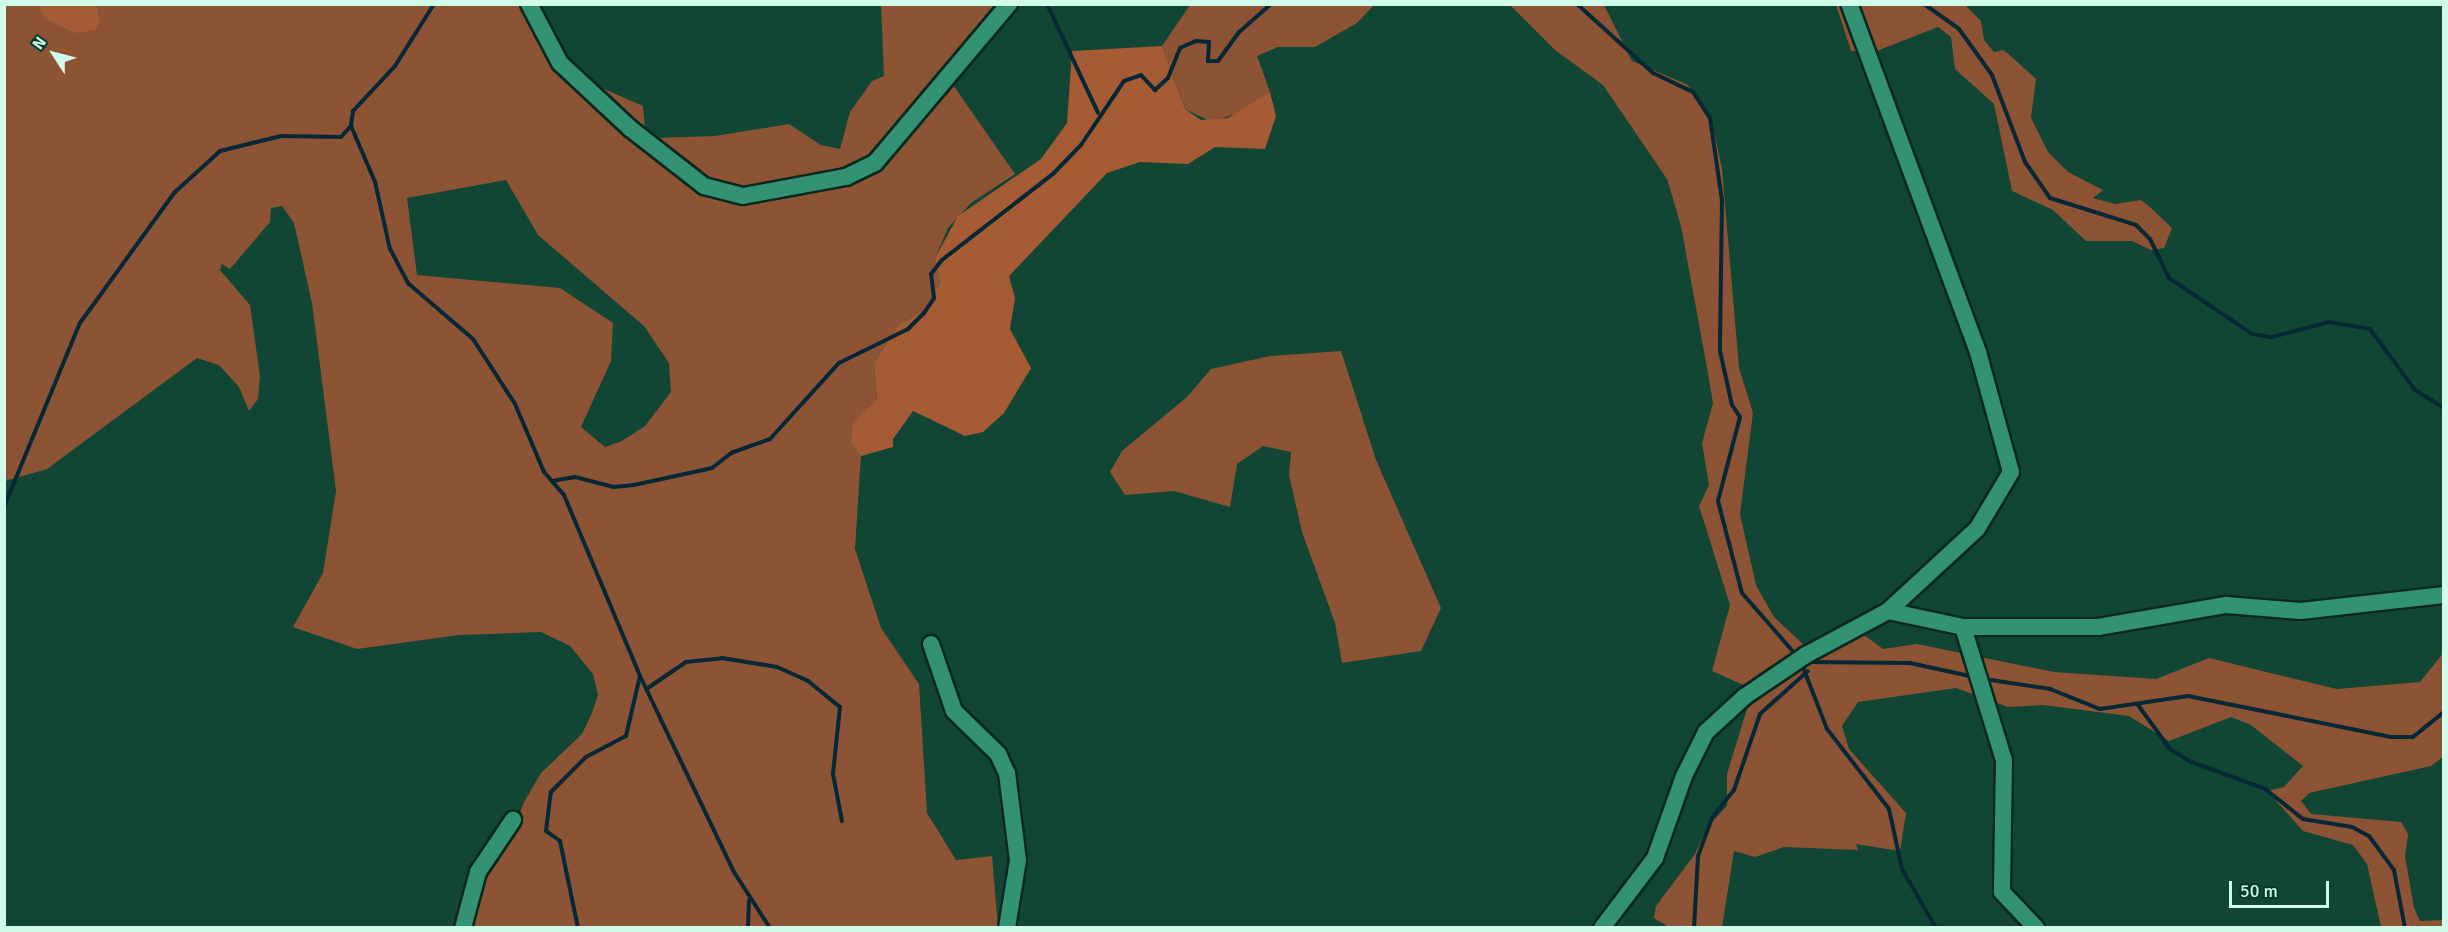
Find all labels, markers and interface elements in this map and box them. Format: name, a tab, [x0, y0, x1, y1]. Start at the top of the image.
north arrow	[24, 24, 84, 84]
text: N	[28, 33, 51, 54]
scale bar	[2232, 869, 2332, 907]
text: 50 m	[2240, 880, 2278, 902]

